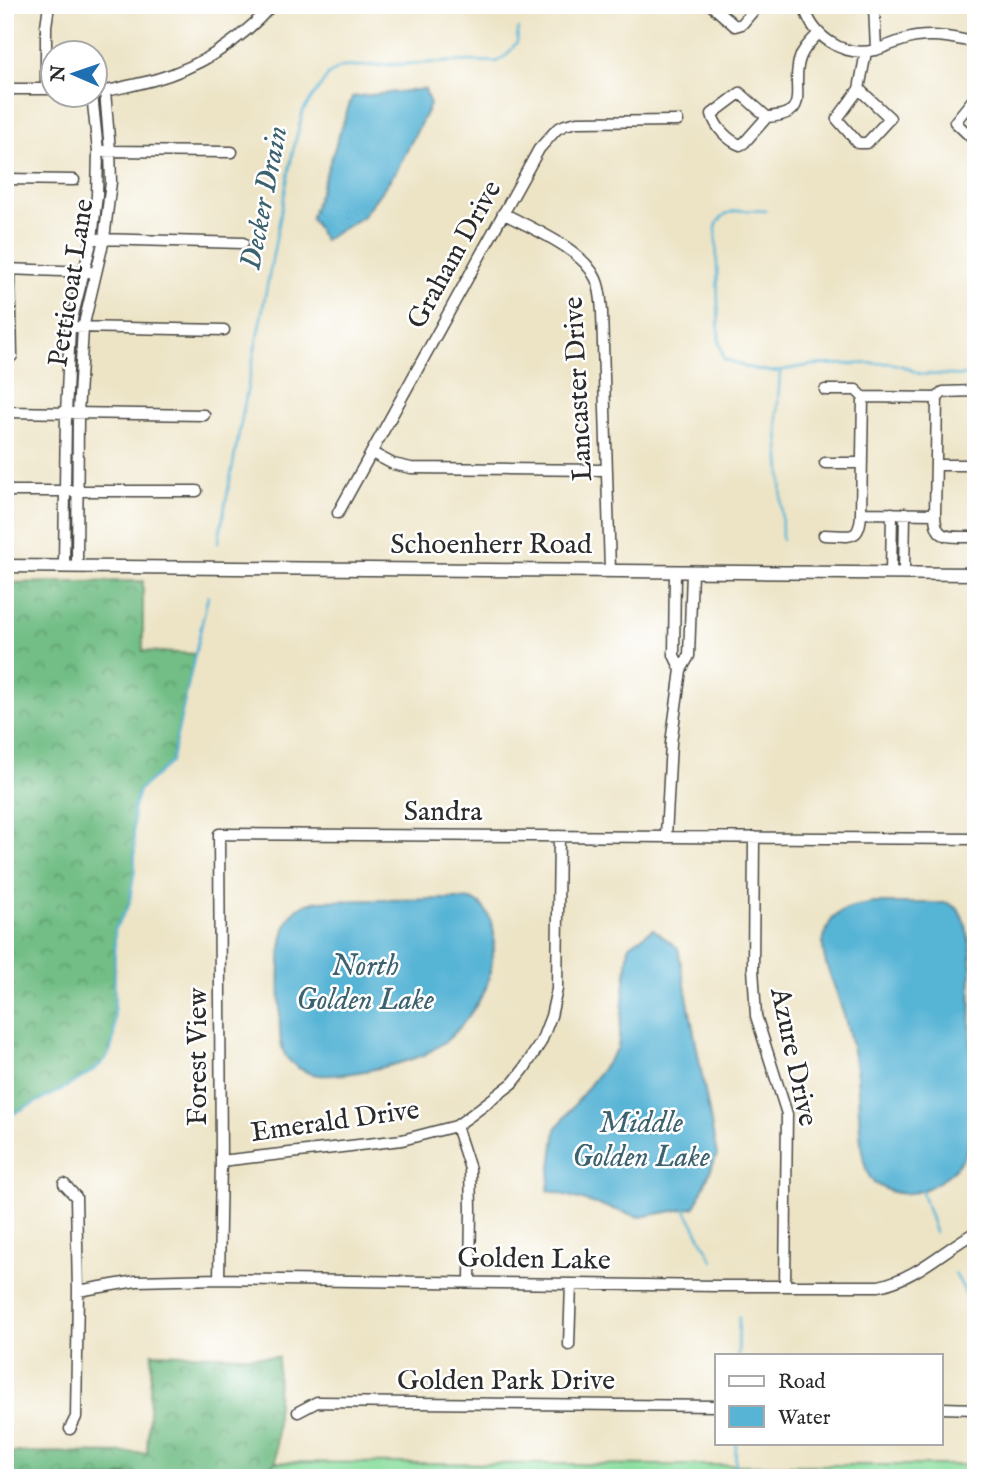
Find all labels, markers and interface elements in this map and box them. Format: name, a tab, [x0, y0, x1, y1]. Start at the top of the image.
north arrow	[38, 38, 108, 108]
text: N	[47, 64, 71, 83]
water label: Decker Drain	[232, 123, 298, 273]
street label: Graham Drive	[400, 174, 510, 335]
street label: Petticoat Lane	[41, 196, 103, 370]
street label: Lancaster Drive	[557, 296, 601, 482]
street label: Schoenherr Road	[390, 528, 592, 563]
street label: Sandra	[404, 795, 483, 830]
water label: North Golden Lake	[296, 948, 434, 1020]
street label: Azure Drive	[761, 983, 825, 1130]
street label: Forest View	[181, 987, 216, 1126]
street label: Emerald Drive	[248, 1093, 422, 1151]
water label: Middle Golden Lake	[572, 1105, 710, 1177]
street label: Golden Lake	[457, 1241, 611, 1279]
legend	[715, 1354, 942, 1444]
street label: Golden Park Drive	[397, 1364, 615, 1399]
text: Road	[778, 1369, 826, 1396]
text: Water	[778, 1405, 831, 1432]

